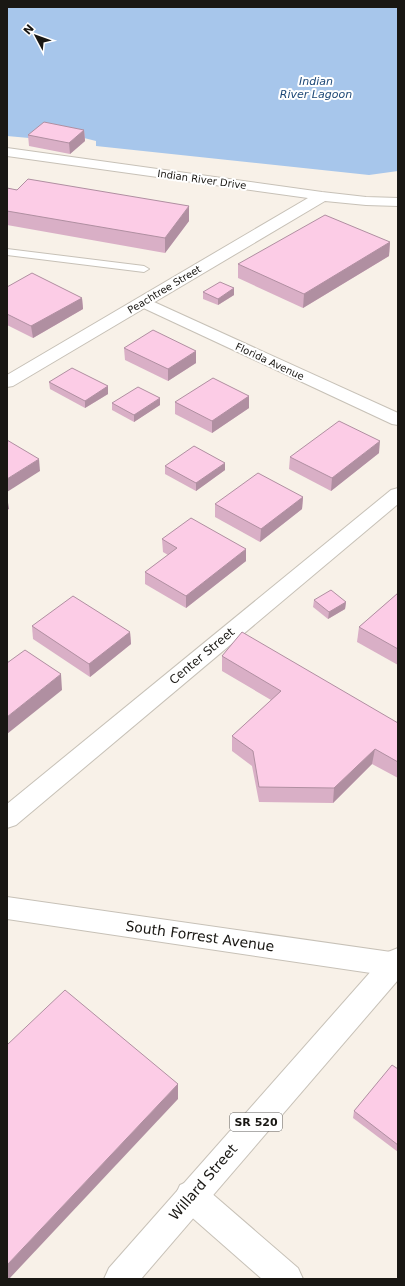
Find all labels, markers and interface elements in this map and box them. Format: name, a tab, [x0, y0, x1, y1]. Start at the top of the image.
north arrow	[16, 16, 56, 56]
text: N	[21, 22, 37, 38]
water label: Indian River Lagoon	[280, 75, 352, 101]
street label: Indian River Drive	[157, 168, 247, 191]
street label: Peachtree Street	[126, 263, 203, 316]
street label: Florida Avenue	[234, 341, 306, 382]
street label: Center Street	[167, 625, 238, 687]
street label: South Forrest Avenue	[125, 918, 275, 954]
road number: SR 520	[230, 1113, 282, 1131]
street label: Willard Street	[166, 1140, 241, 1223]

